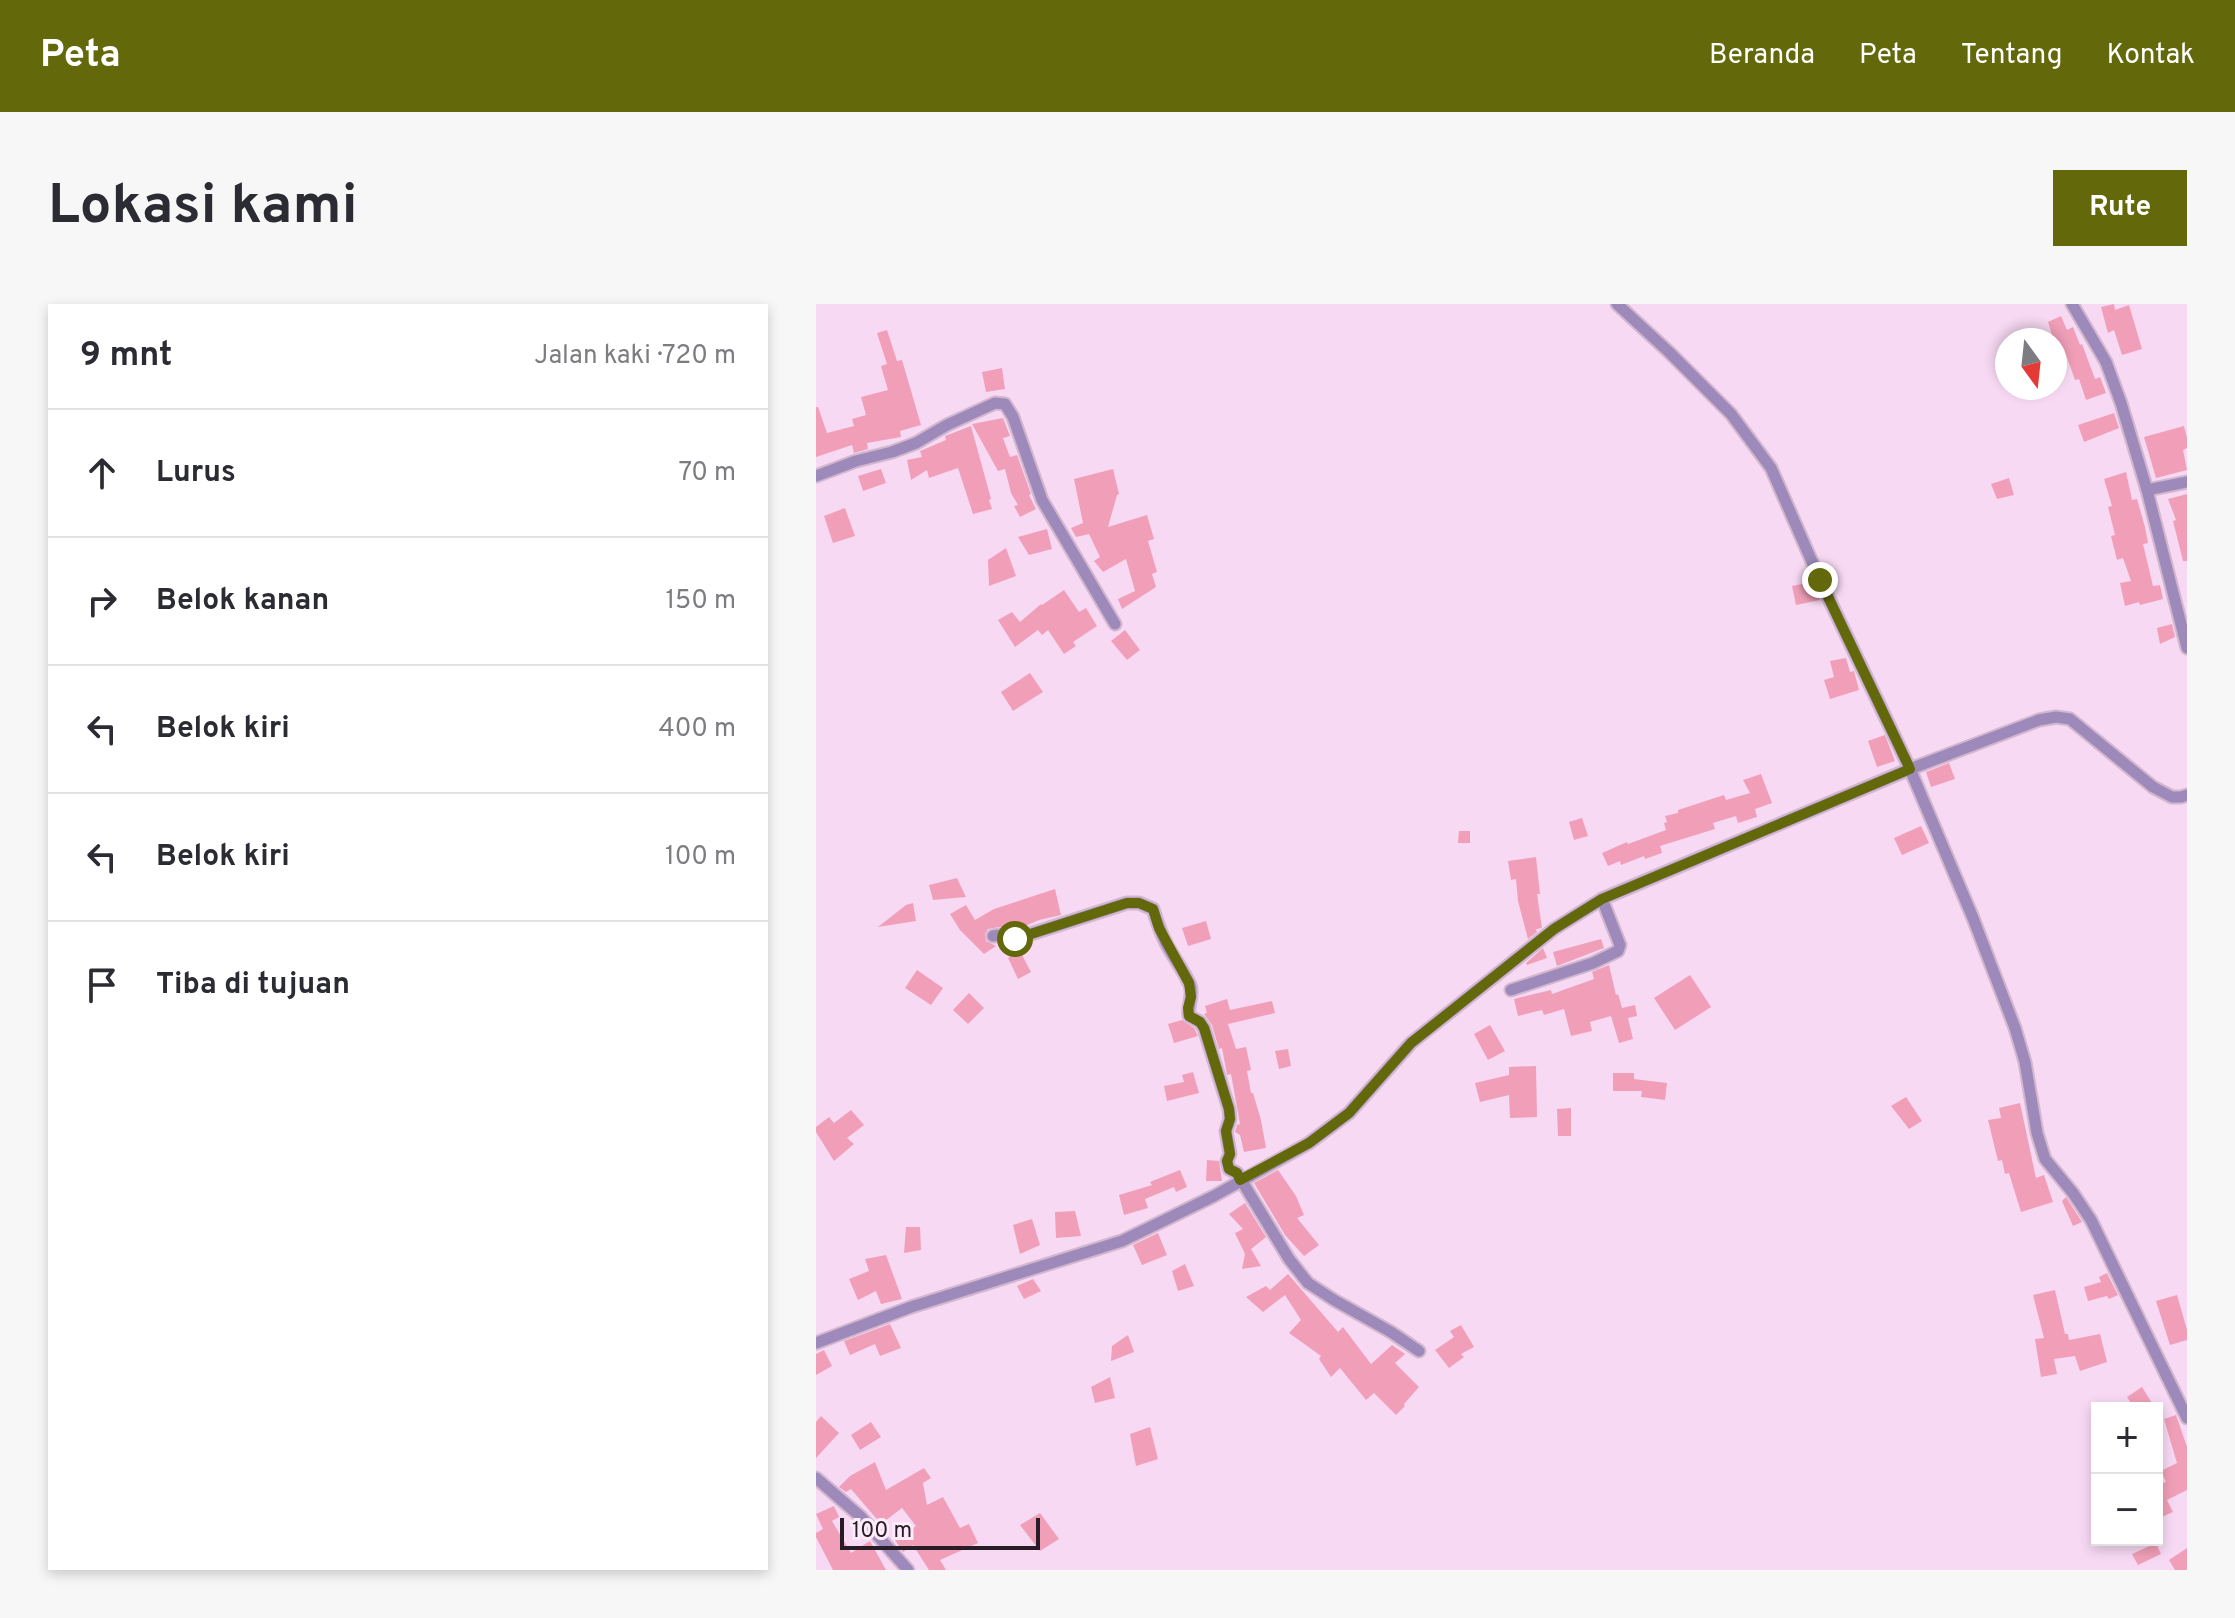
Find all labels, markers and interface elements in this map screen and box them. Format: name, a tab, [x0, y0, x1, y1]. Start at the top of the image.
text: Peta	[40, 32, 121, 81]
text: Beranda	[1709, 38, 1815, 74]
text: Peta	[1859, 38, 1917, 74]
text: Tentang	[1961, 38, 2062, 74]
text: Kontak	[2106, 38, 2195, 74]
button: Rute	[2053, 170, 2187, 246]
text: Lokasi kami	[48, 173, 357, 243]
north arrow	[1995, 328, 2067, 400]
text: 9 mnt	[80, 335, 172, 378]
text: Jalan kaki · 720 m	[534, 340, 736, 373]
icon: ahead	[80, 451, 124, 495]
text: Lurus	[156, 455, 236, 492]
text: 70 m	[678, 457, 736, 490]
route end	[1802, 562, 1838, 598]
icon: right	[80, 579, 124, 623]
text: Belok kanan	[156, 583, 329, 620]
text: 150 m	[665, 585, 736, 618]
icon: left	[80, 707, 124, 751]
text: Belok kiri	[156, 711, 290, 748]
text: 400 m	[659, 713, 736, 746]
icon: left	[80, 835, 124, 879]
text: Belok kiri	[156, 839, 290, 876]
text: 100 m	[665, 841, 736, 874]
route start	[997, 921, 1033, 957]
icon: arrive	[80, 963, 124, 1007]
text: Tiba di tujuan	[156, 967, 350, 1004]
map controls	[2091, 1402, 2163, 1546]
button: +	[2091, 1402, 2163, 1474]
button: −	[2091, 1474, 2163, 1546]
scale bar	[840, 1514, 1040, 1550]
text: 100 m	[852, 1518, 912, 1545]

